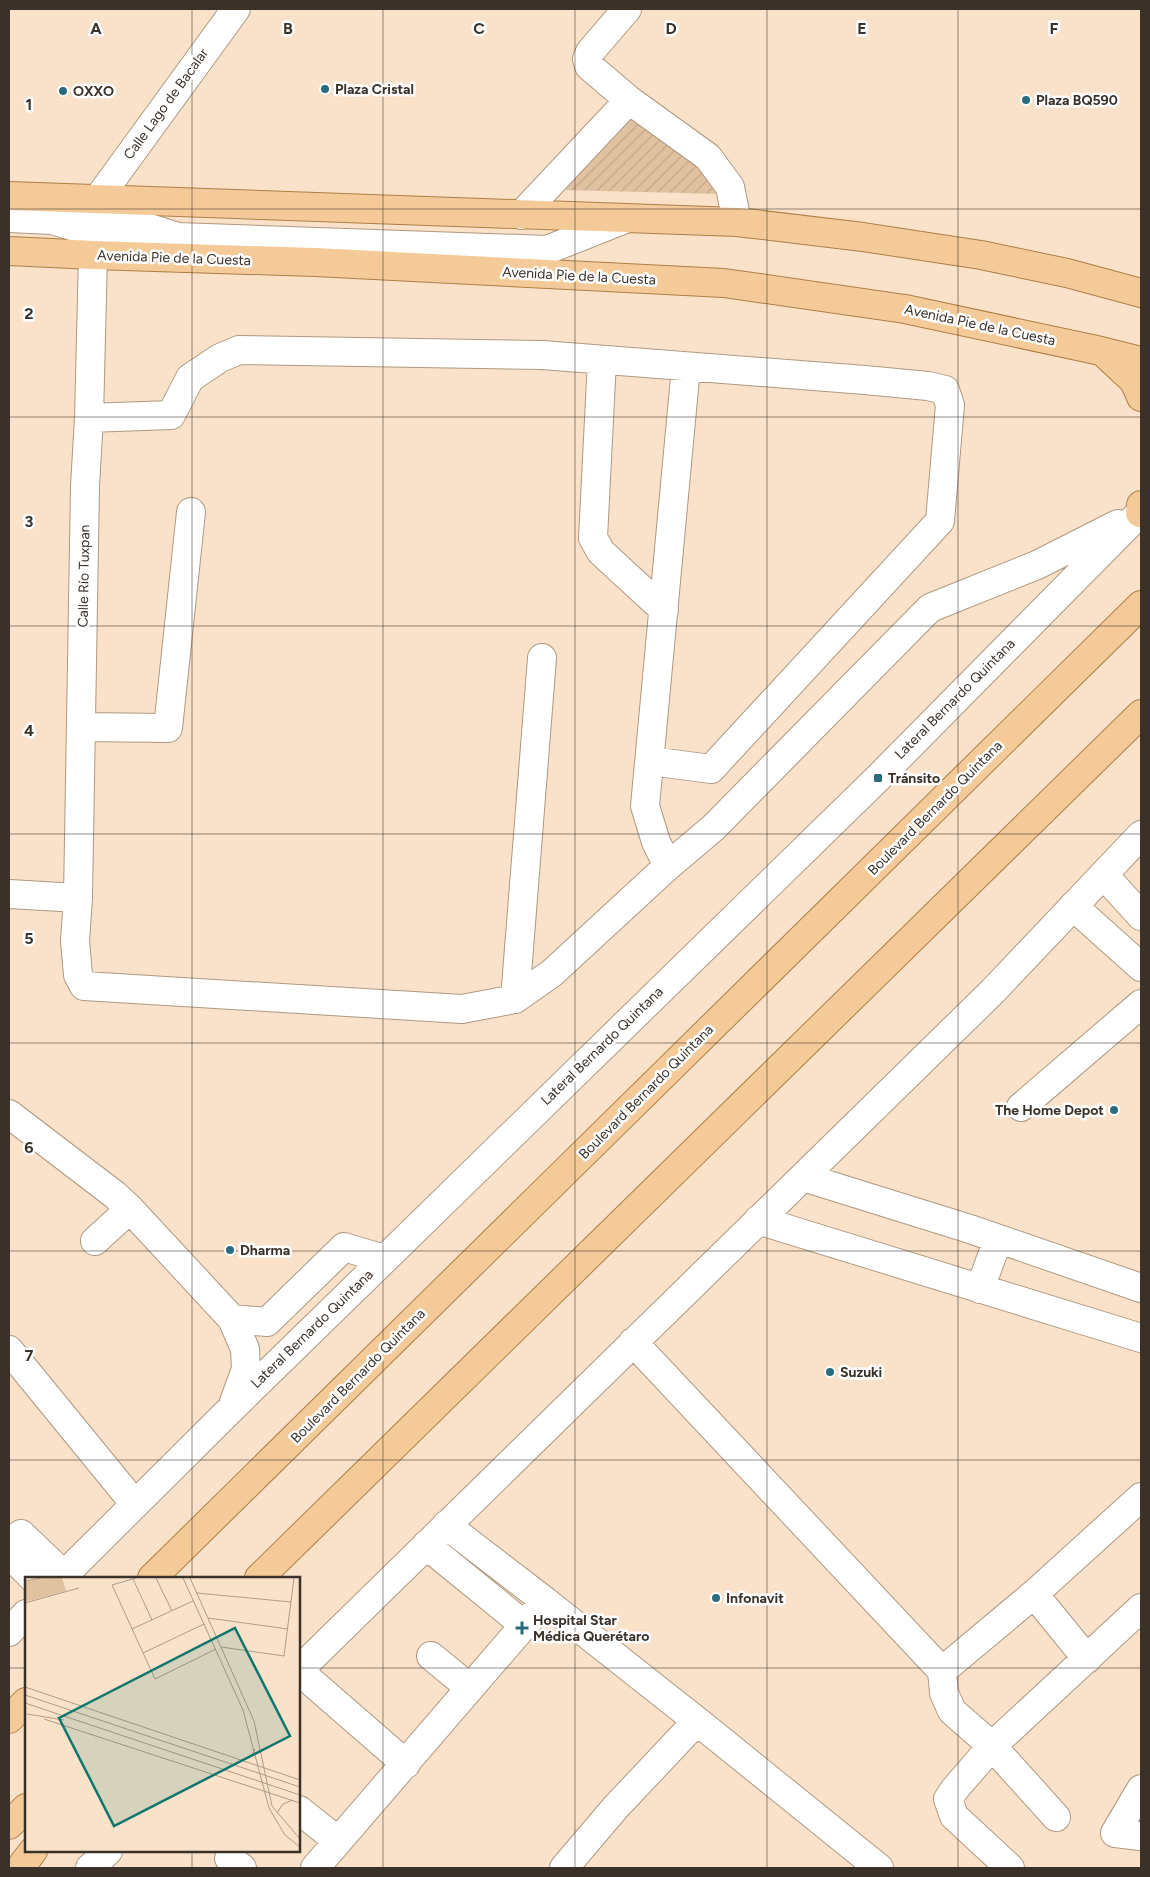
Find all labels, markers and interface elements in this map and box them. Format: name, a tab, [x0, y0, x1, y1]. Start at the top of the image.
text: A	[90, 19, 102, 38]
text: B	[283, 19, 293, 38]
text: C	[473, 19, 485, 38]
text: D	[665, 19, 677, 38]
text: E	[857, 19, 867, 38]
text: F	[1050, 19, 1059, 38]
street label: Calle Lago de Bacalar	[120, 45, 212, 163]
place label: Plaza Cristal	[335, 81, 414, 98]
place label: OXXO	[73, 83, 114, 100]
marker: Plaza Cristal	[319, 83, 331, 95]
marker: OXXO	[57, 85, 69, 97]
place label: Plaza BQ590	[1036, 92, 1118, 109]
marker: Plaza BQ590	[1020, 94, 1032, 106]
text: 1	[26, 95, 32, 114]
street label: Avenida Pie de la Cuesta	[97, 247, 251, 269]
street label: Avenida Pie de la Cuesta	[502, 263, 656, 289]
street label: Avenida Pie de la Cuesta	[903, 301, 1057, 349]
text: 2	[24, 304, 34, 323]
text: 3	[25, 512, 34, 531]
street label: Calle Río Tuxpan	[75, 524, 93, 628]
street label: Lateral Bernardo Quintana	[891, 635, 1019, 763]
text: 4	[24, 721, 34, 740]
street label: Boulevard Bernardo Quintana	[864, 737, 1006, 879]
place label: Tránsito	[888, 770, 940, 787]
marker: Tránsito	[872, 772, 884, 784]
text: 5	[24, 929, 34, 948]
street label: Lateral Bernardo Quintana	[537, 983, 667, 1109]
street label: Boulevard Bernardo Quintana	[575, 1021, 717, 1163]
place label: The Home Depot	[995, 1102, 1104, 1119]
marker: The Home Depot	[1108, 1104, 1120, 1116]
text: 6	[24, 1138, 34, 1157]
place label: Dharma	[240, 1242, 290, 1259]
marker: Dharma	[224, 1244, 236, 1256]
street label: Lateral Bernardo Quintana	[247, 1266, 377, 1392]
street label: Boulevard Bernardo Quintana	[287, 1305, 429, 1447]
text: 7	[25, 1346, 34, 1365]
place label: Suzuki	[840, 1364, 882, 1381]
marker: Suzuki	[824, 1366, 836, 1378]
inset map	[25, 1577, 300, 1852]
place label: Infonavit	[726, 1590, 784, 1607]
marker: Infonavit	[710, 1592, 722, 1604]
place label: Hospital Star Médica Querétaro	[533, 1612, 650, 1645]
marker: Hospital Star Médica Querétaro	[515, 1621, 529, 1635]

